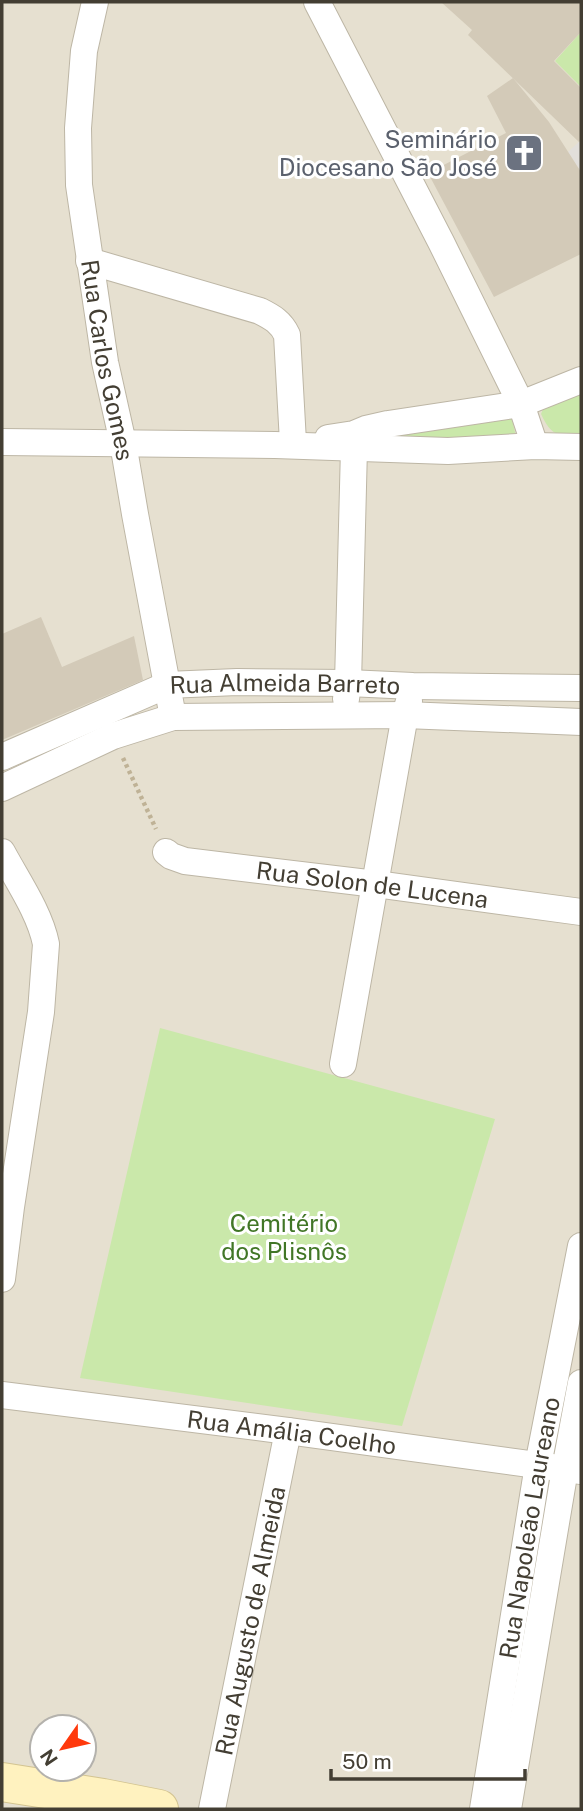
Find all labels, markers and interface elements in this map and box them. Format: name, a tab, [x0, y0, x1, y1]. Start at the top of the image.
place label: Seminário Diocesano São José	[279, 125, 497, 181]
church icon: Seminário Diocesano São José	[503, 132, 545, 174]
street label: Rua Carlos Gomes	[76, 258, 140, 463]
street label: Rua Almeida Barreto	[169, 668, 401, 699]
street label: Rua Solon de Lucena	[255, 856, 490, 913]
park label: Cemitério dos Plisnôs	[221, 1209, 347, 1265]
street label: Rua Napoleão Laureano	[493, 1394, 565, 1661]
street label: Rua Amália Coelho	[185, 1404, 398, 1460]
street label: Rua Augusto de Almeida	[209, 1484, 291, 1758]
north arrow	[28, 1713, 98, 1783]
scale bar	[331, 1738, 525, 1782]
text: N	[36, 1745, 62, 1770]
text: 50 m	[342, 1749, 392, 1774]

